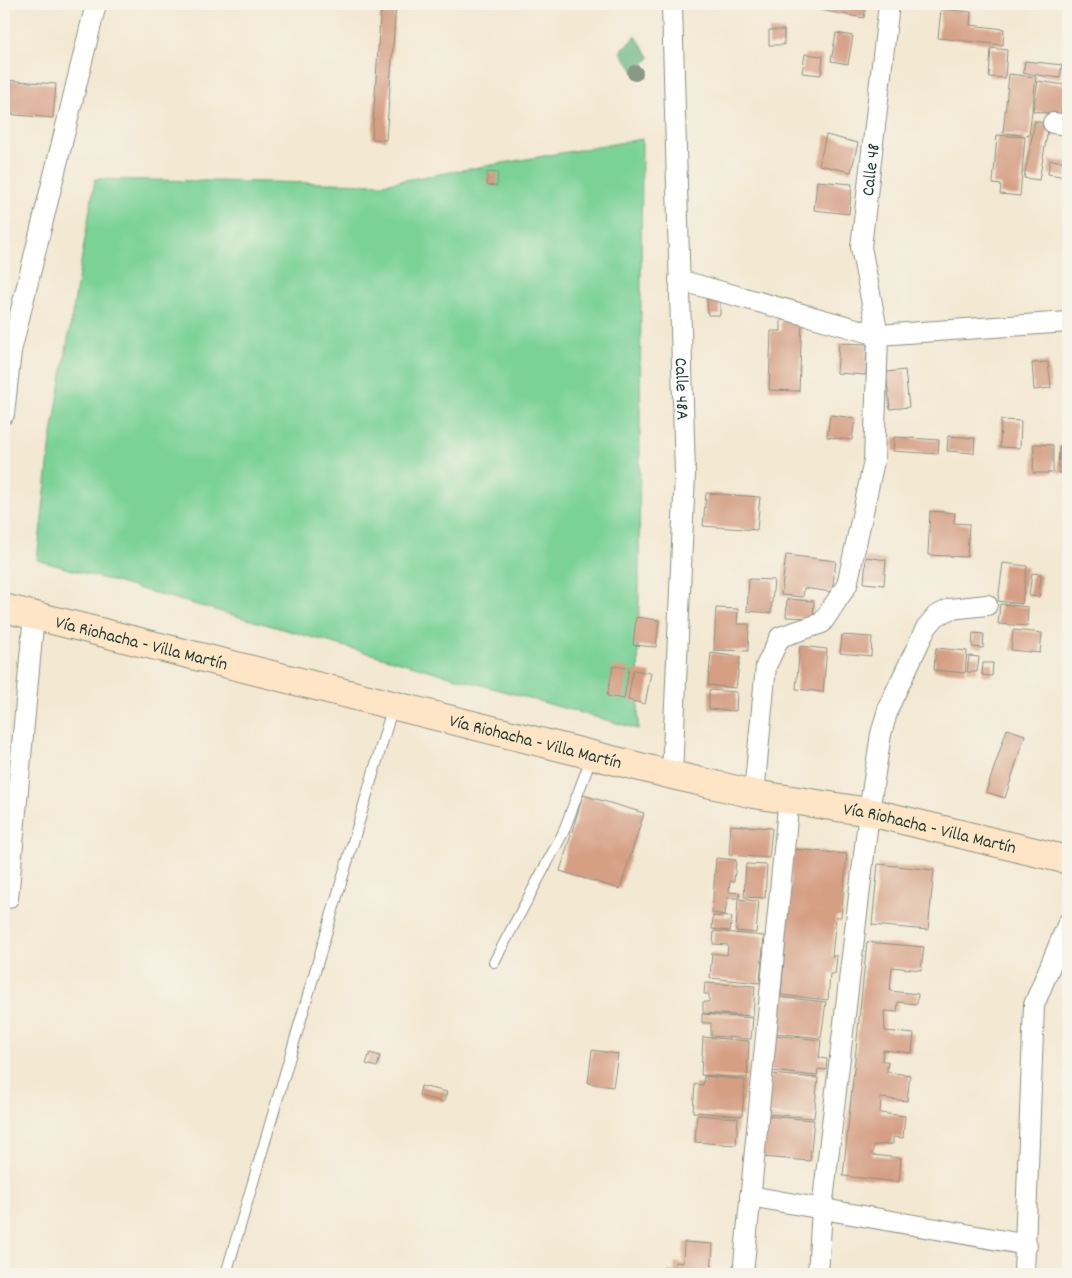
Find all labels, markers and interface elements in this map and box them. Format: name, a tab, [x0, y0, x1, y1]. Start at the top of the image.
street label: Calle 48	[857, 142, 888, 198]
street label: Calle 48A	[667, 357, 694, 421]
street label: Vía Riohacha - Villa Martín	[52, 611, 230, 678]
street label: Vía Riohacha - Villa Martín	[446, 710, 624, 777]
street label: Vía Riohacha - Villa Martín	[841, 798, 1018, 862]

